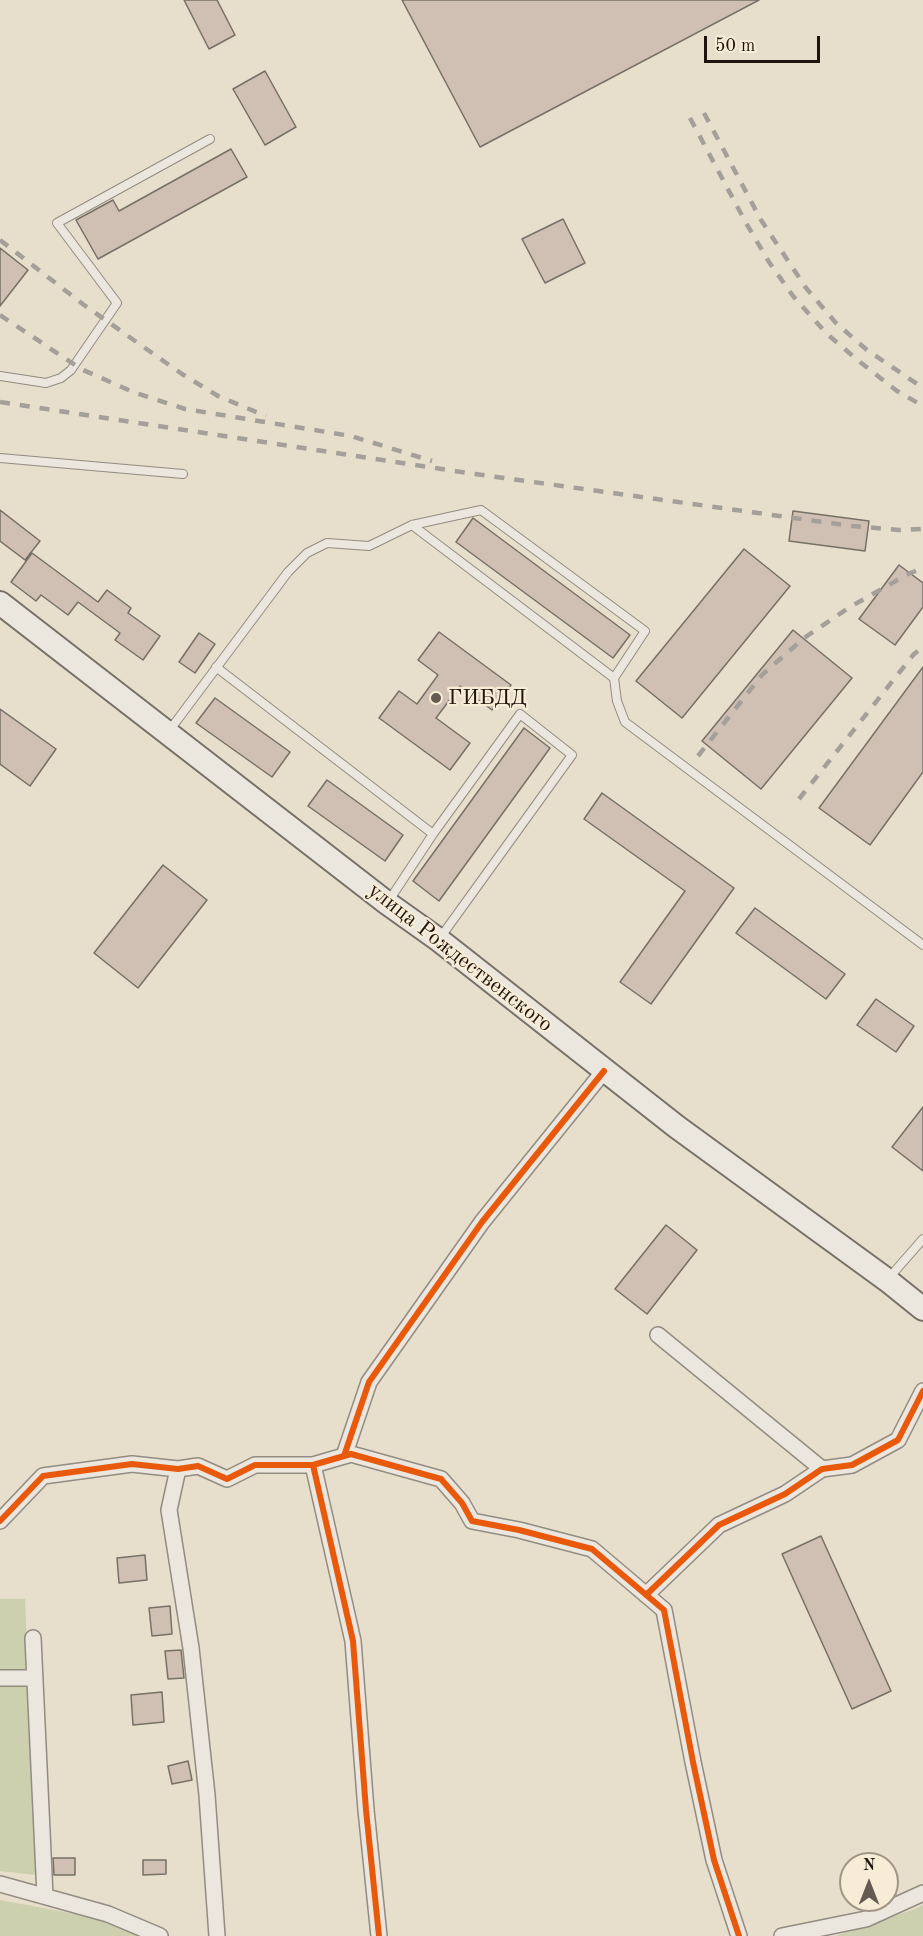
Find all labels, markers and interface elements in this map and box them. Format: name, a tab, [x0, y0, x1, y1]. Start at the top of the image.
scale bar	[707, 24, 822, 62]
text: 50 m	[715, 37, 755, 55]
place label: ГИБДД	[448, 685, 527, 711]
marker: ГИБДД	[429, 691, 443, 705]
street label: улица Рождественского	[362, 878, 558, 1038]
north arrow	[839, 1852, 899, 1912]
text: N	[863, 1858, 875, 1874]

